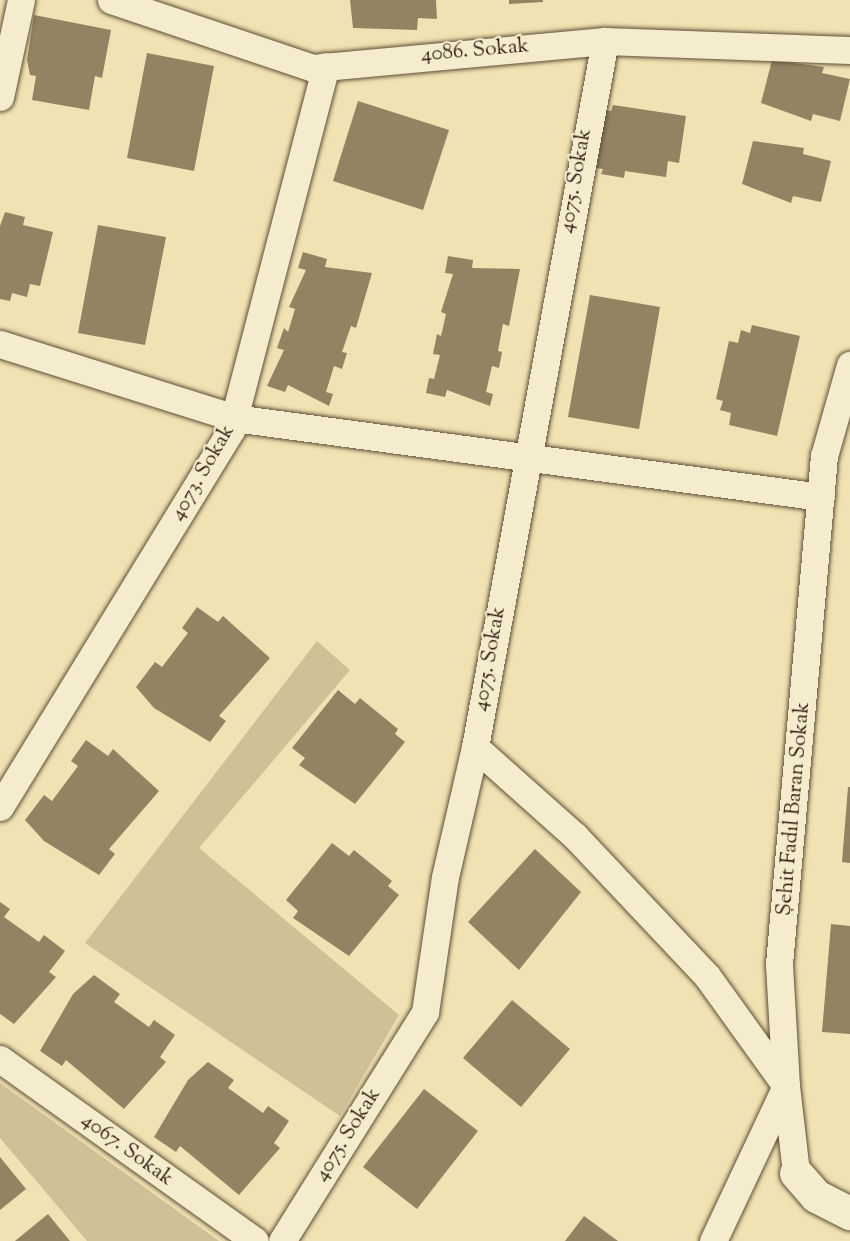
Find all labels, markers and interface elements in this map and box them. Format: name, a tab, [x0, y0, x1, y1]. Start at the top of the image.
street label: 4086. Sokak	[420, 34, 530, 68]
street label: 4075. Sokak	[554, 127, 598, 235]
street label: 4073. Sokak	[165, 420, 241, 526]
street label: 4075. Sokak	[468, 605, 512, 713]
street label: Şehit Fadıl Baran Sokak	[772, 701, 816, 917]
street label: 4075. Sokak	[309, 1084, 387, 1186]
street label: 4067. Sokak	[76, 1108, 178, 1192]

